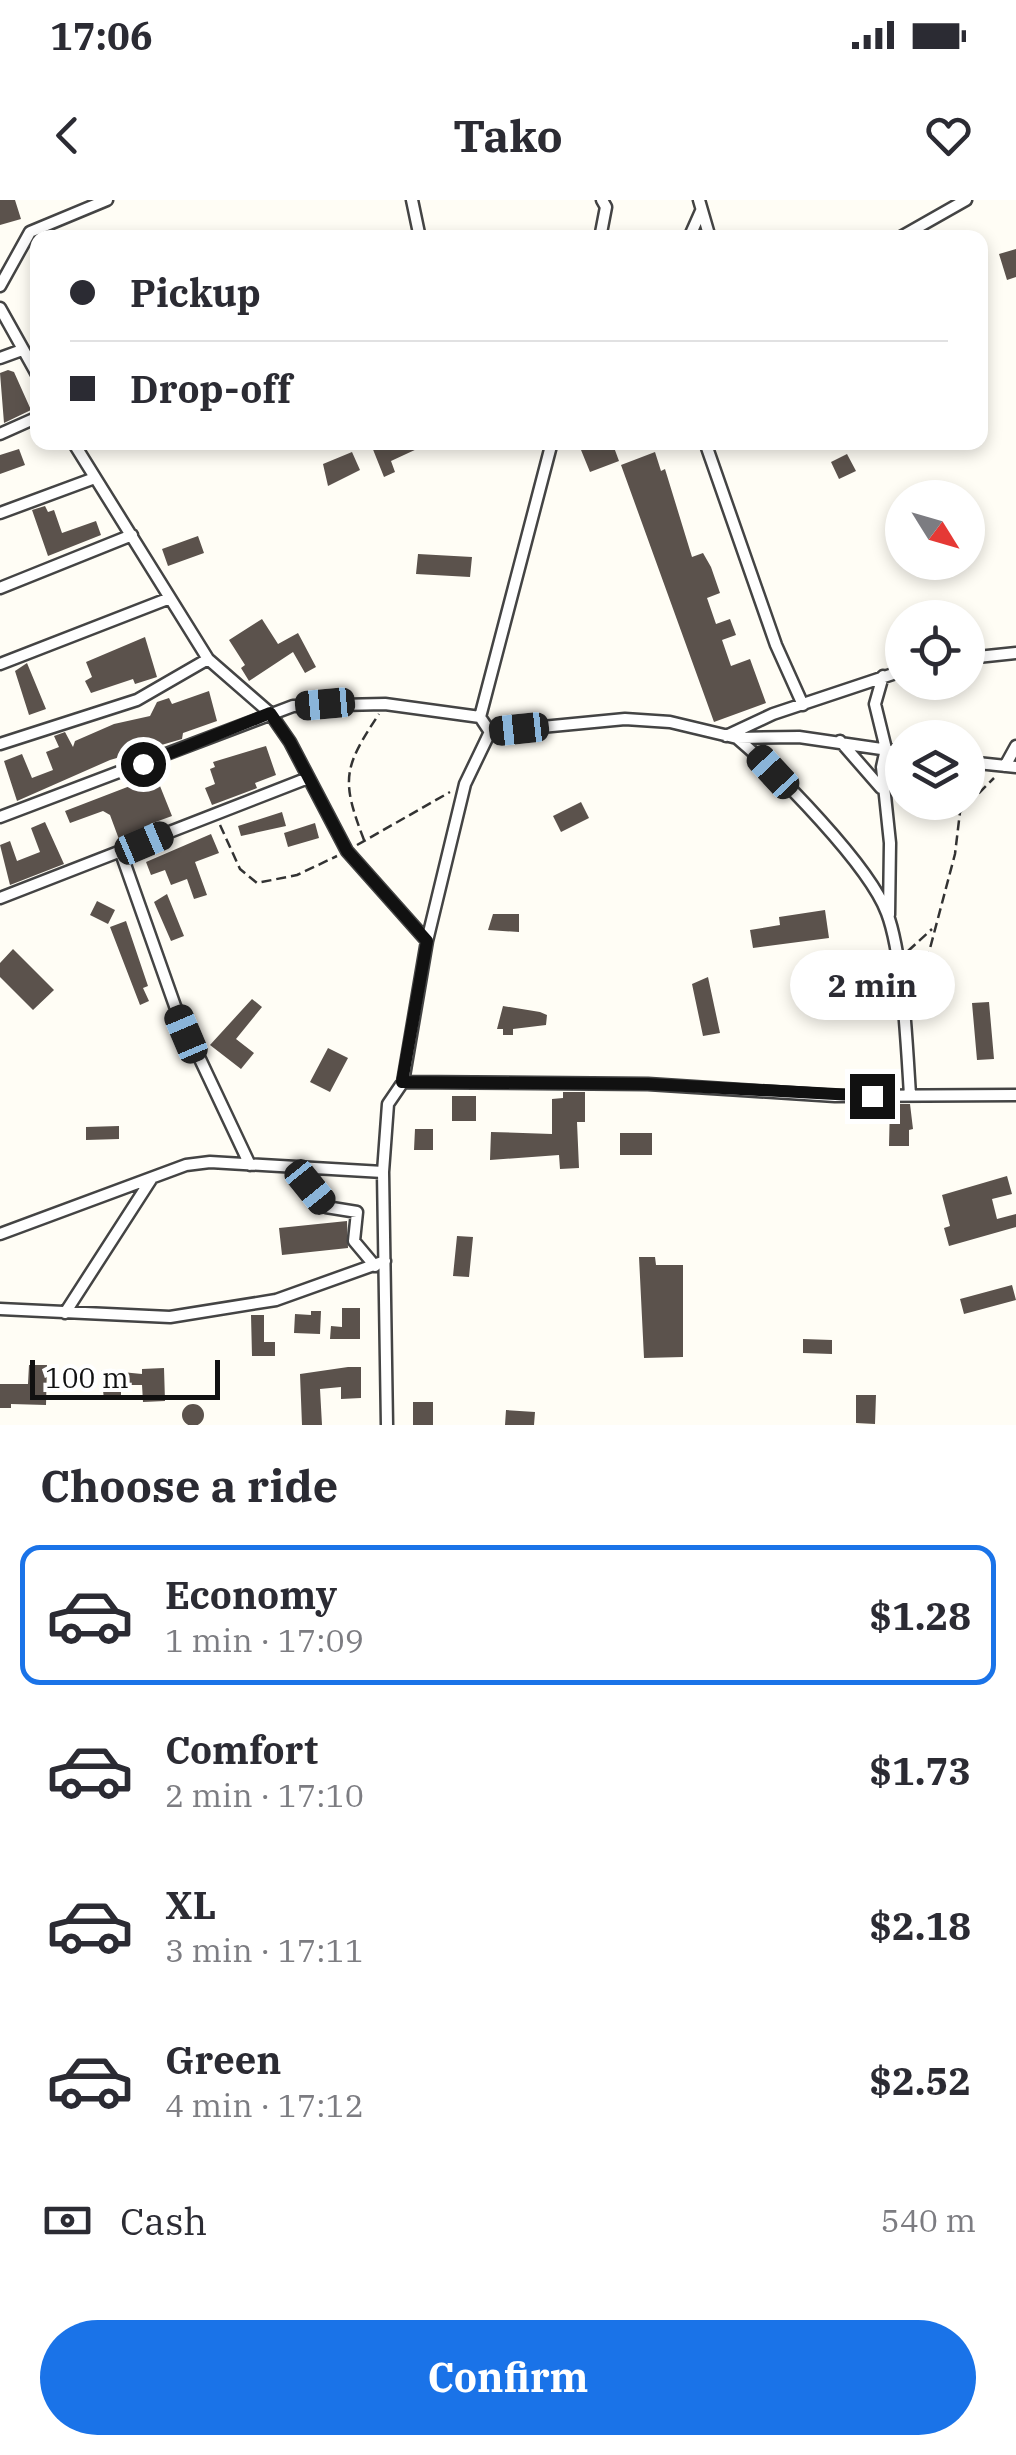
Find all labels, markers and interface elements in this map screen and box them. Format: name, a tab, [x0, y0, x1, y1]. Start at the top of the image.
text: 17:06	[50, 11, 153, 60]
text: Tako	[453, 106, 563, 164]
icon: back	[40, 108, 95, 163]
icon: heart	[921, 108, 976, 163]
text: Pickup	[130, 268, 261, 317]
text: Drop-off	[130, 364, 292, 413]
north arrow	[885, 480, 985, 580]
map controls	[885, 480, 985, 820]
button: locate	[885, 600, 985, 700]
car	[294, 686, 356, 722]
car	[488, 711, 550, 747]
button: layers	[885, 720, 985, 820]
car	[742, 740, 804, 804]
route start	[121, 742, 166, 787]
car	[111, 817, 177, 869]
callout: 2 min	[790, 951, 954, 1021]
text: 2 min	[828, 964, 917, 1006]
car	[160, 1001, 212, 1067]
route end	[850, 1074, 895, 1119]
car	[279, 1154, 341, 1220]
scale bar	[30, 1355, 220, 1400]
text: 100 m	[45, 1359, 129, 1396]
text: Choose a ride	[40, 1456, 338, 1514]
icon: car	[45, 1570, 135, 1660]
text: Economy	[165, 1570, 337, 1619]
text: $1.28	[869, 1591, 971, 1640]
text: 1 min · 17:09	[165, 1619, 364, 1661]
icon: car	[45, 1725, 135, 1815]
text: Comfort	[165, 1725, 318, 1774]
text: $1.73	[869, 1746, 971, 1795]
text: 2 min · 17:10	[165, 1774, 364, 1816]
icon: car	[45, 1880, 135, 1970]
text: XL	[165, 1880, 216, 1929]
text: $2.18	[869, 1901, 971, 1950]
text: 3 min · 17:11	[165, 1929, 364, 1971]
icon: car	[45, 2035, 135, 2125]
text: Green	[165, 2035, 281, 2084]
text: $2.52	[869, 2056, 971, 2105]
text: 4 min · 17:12	[165, 2084, 364, 2126]
icon: cash	[40, 2193, 95, 2248]
text: Cash	[120, 2196, 207, 2245]
text: 540 m	[880, 2199, 976, 2241]
button: Confirm	[40, 2320, 976, 2435]

